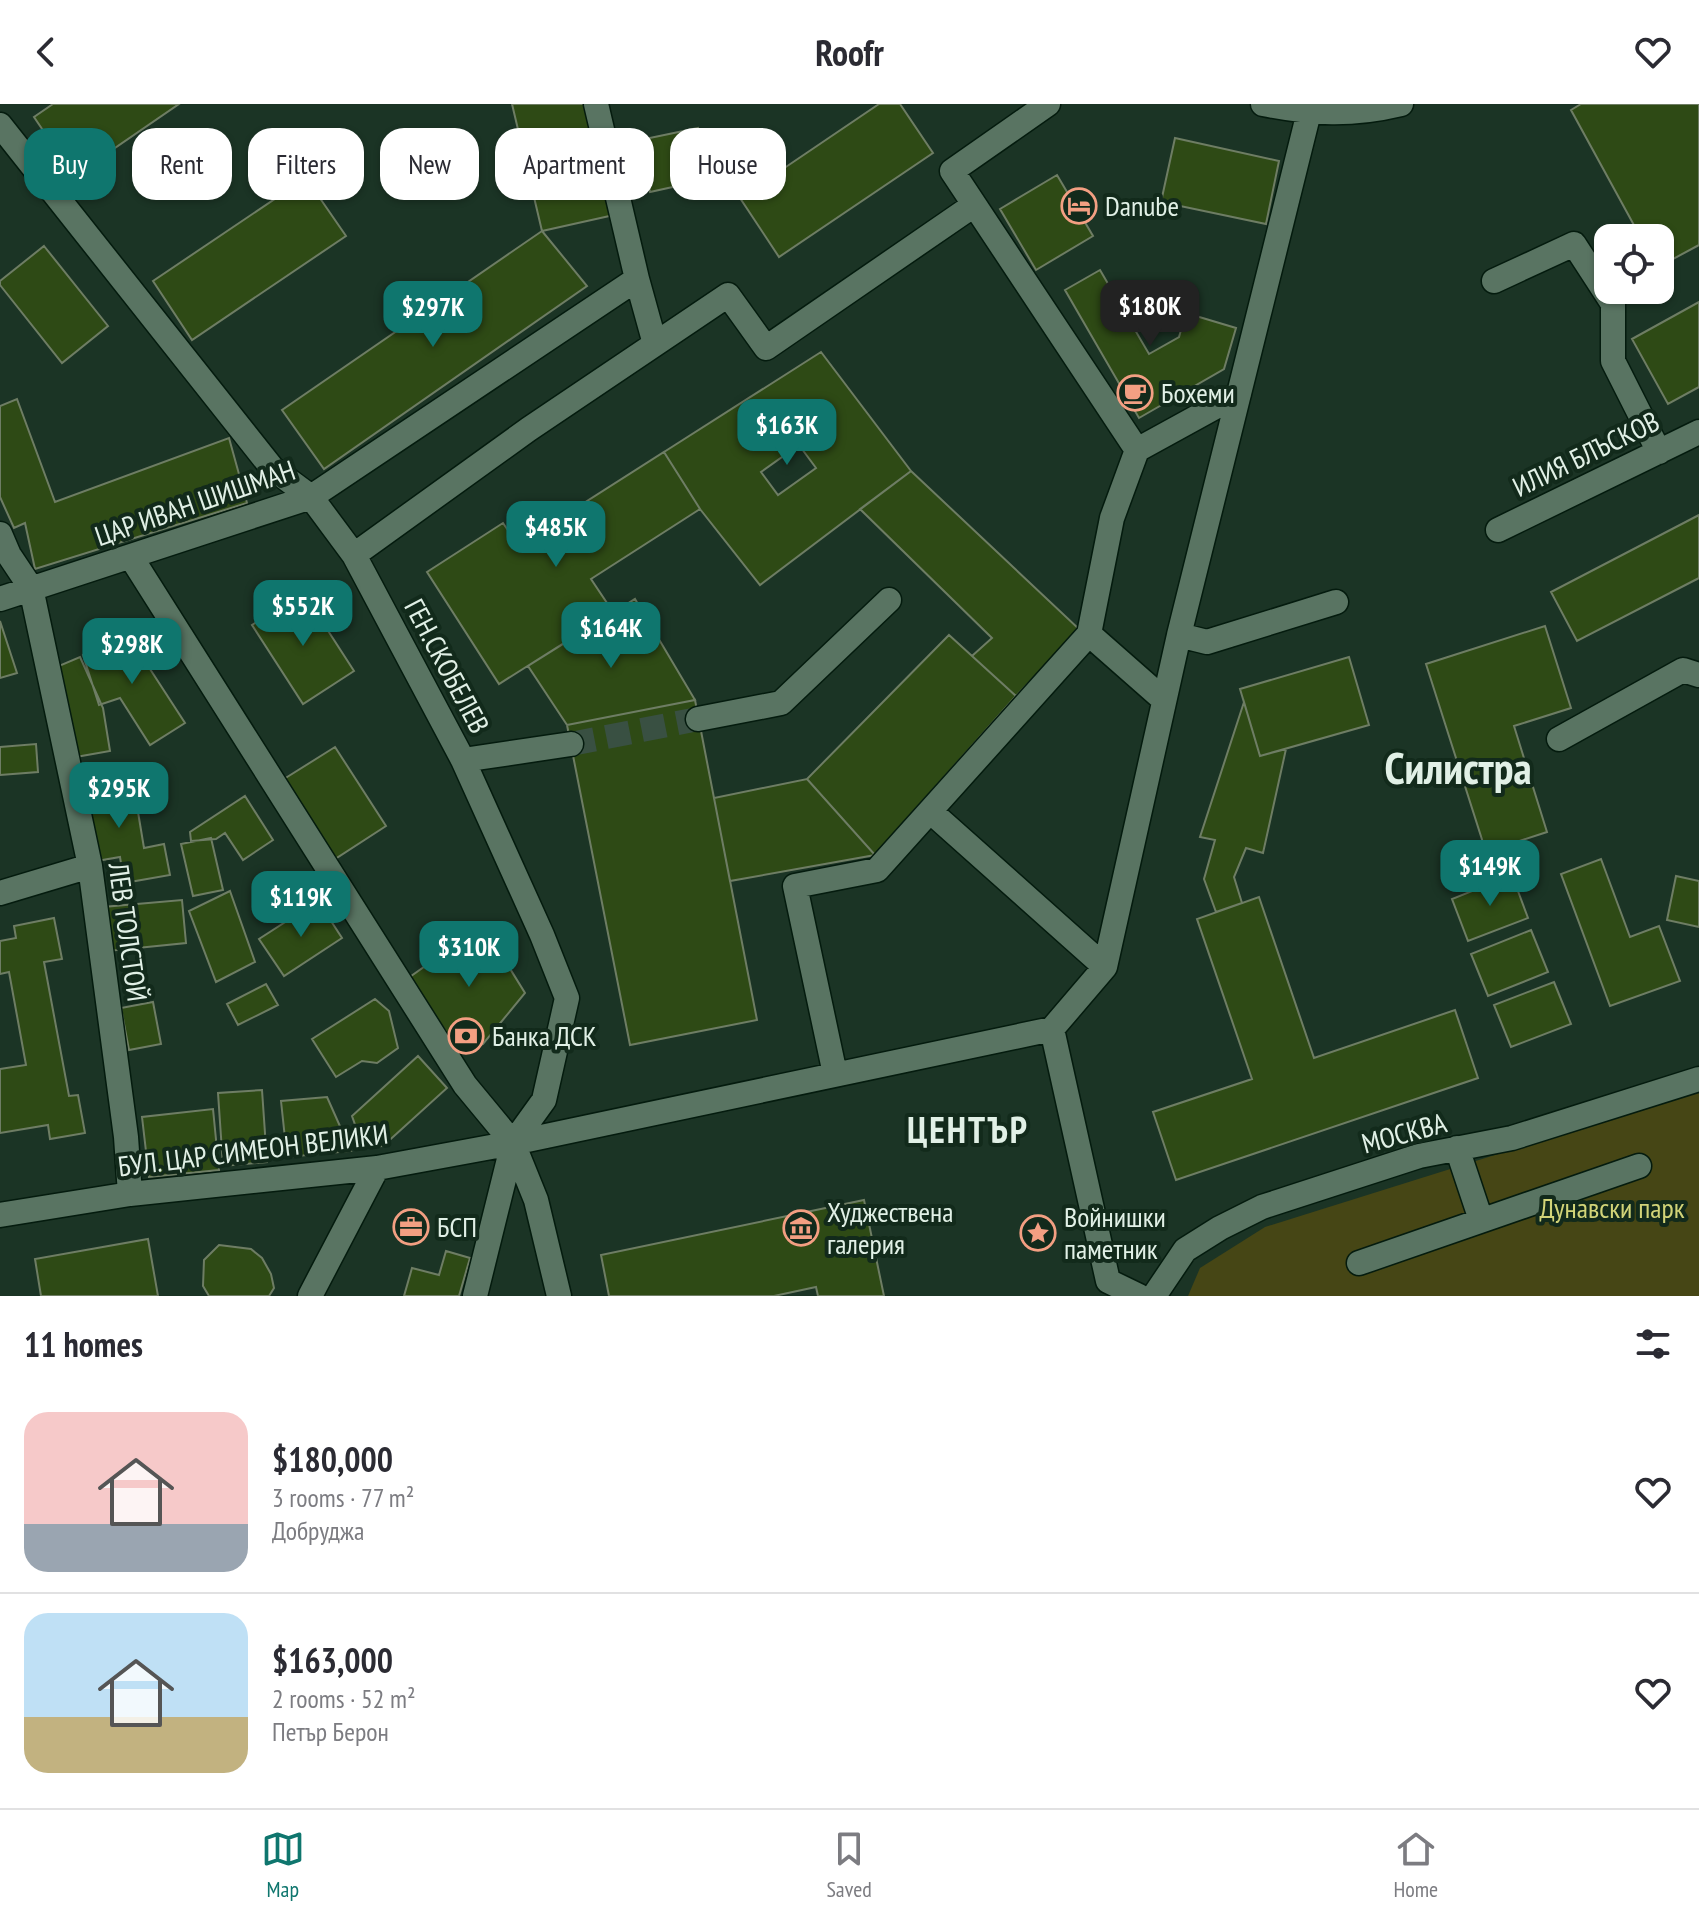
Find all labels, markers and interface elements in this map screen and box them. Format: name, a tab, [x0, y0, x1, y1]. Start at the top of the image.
text: Roofr	[815, 29, 884, 76]
icon: back	[24, 30, 68, 74]
icon: heart	[1631, 30, 1675, 74]
chip: Buy	[24, 128, 116, 200]
chip: Rent	[132, 128, 232, 200]
chip: Filters	[248, 128, 364, 200]
chip: New	[380, 128, 479, 200]
chip: Apartment	[495, 128, 654, 200]
chip: House	[670, 128, 786, 200]
hotel icon: Danube	[1060, 187, 1098, 225]
place label: Danube	[1105, 187, 1179, 224]
map controls	[1594, 224, 1674, 304]
button: locate	[1594, 224, 1674, 304]
pin: $180K	[1094, 280, 1206, 348]
pin: $297K	[377, 281, 489, 349]
text: $180K	[1118, 289, 1182, 322]
text: $297K	[401, 290, 465, 323]
cafe icon: Бохеми	[1116, 374, 1154, 412]
place label: Бохеми	[1161, 374, 1235, 411]
pin: $163K	[731, 399, 843, 467]
street label: ИЛИЯ БЛЪСКОВ	[1506, 402, 1665, 505]
text: $163K	[755, 408, 819, 441]
street label: ЦАР ИВАН ШИШМАН	[90, 451, 300, 554]
pin: $485K	[500, 501, 612, 569]
text: $485K	[524, 510, 588, 543]
pin: $552K	[247, 580, 359, 648]
text: $552K	[271, 589, 335, 622]
street label: ГЕН.СКОБЕЛЕВ	[397, 592, 498, 739]
pin: $164K	[555, 602, 667, 670]
text: $164K	[579, 611, 643, 644]
pin: $298K	[76, 618, 188, 686]
text: $298K	[100, 627, 164, 660]
district label: Силистра	[1384, 739, 1532, 796]
pin: $295K	[63, 762, 175, 830]
text: $295K	[87, 771, 151, 804]
pin: $149K	[1434, 840, 1546, 908]
text: $149K	[1458, 849, 1522, 882]
street label: ЛЕВ ТОЛСТОЙ	[100, 859, 157, 1004]
pin: $119K	[245, 871, 357, 939]
text: $119K	[269, 880, 333, 913]
pin: $310K	[413, 921, 525, 989]
text: $310K	[437, 930, 501, 963]
bank icon: Банка ДСК	[447, 1017, 485, 1055]
place label: Банка ДСК	[492, 1017, 597, 1054]
street label: МОСКВА	[1357, 1103, 1451, 1162]
district label: ЦЕНТЪР	[907, 1106, 1029, 1153]
street label: БУЛ. ЦАР СИМЕОН ВЕЛИКИ	[116, 1115, 390, 1184]
park label: Дунавски парк	[1539, 1189, 1685, 1226]
place label: Худжествена галерия	[827, 1193, 953, 1262]
place label: Войнишки паметник	[1064, 1198, 1166, 1267]
office icon: БСП	[392, 1208, 430, 1246]
place label: БСП	[437, 1208, 477, 1245]
museum icon: Худжествена галерия	[782, 1209, 820, 1247]
place icon: Войнишки паметник	[1019, 1214, 1057, 1252]
text: 11 homes	[24, 1322, 143, 1366]
icon: filters	[1631, 1322, 1675, 1366]
text: $180,000	[272, 1437, 393, 1481]
icon: home	[88, 1444, 184, 1540]
icon: heart	[1631, 1470, 1675, 1514]
text: 3 rooms · 77 m²	[272, 1481, 414, 1514]
text: Добруджа	[272, 1514, 364, 1547]
text: $163,000	[272, 1638, 393, 1682]
icon: home	[88, 1645, 184, 1741]
icon: heart	[1631, 1671, 1675, 1715]
text: 2 rooms · 52 m²	[272, 1682, 416, 1715]
text: Петър Берон	[272, 1715, 389, 1748]
tab: Map	[261, 1827, 305, 1903]
tab: Saved	[826, 1827, 872, 1903]
tab: Home	[1393, 1827, 1438, 1903]

